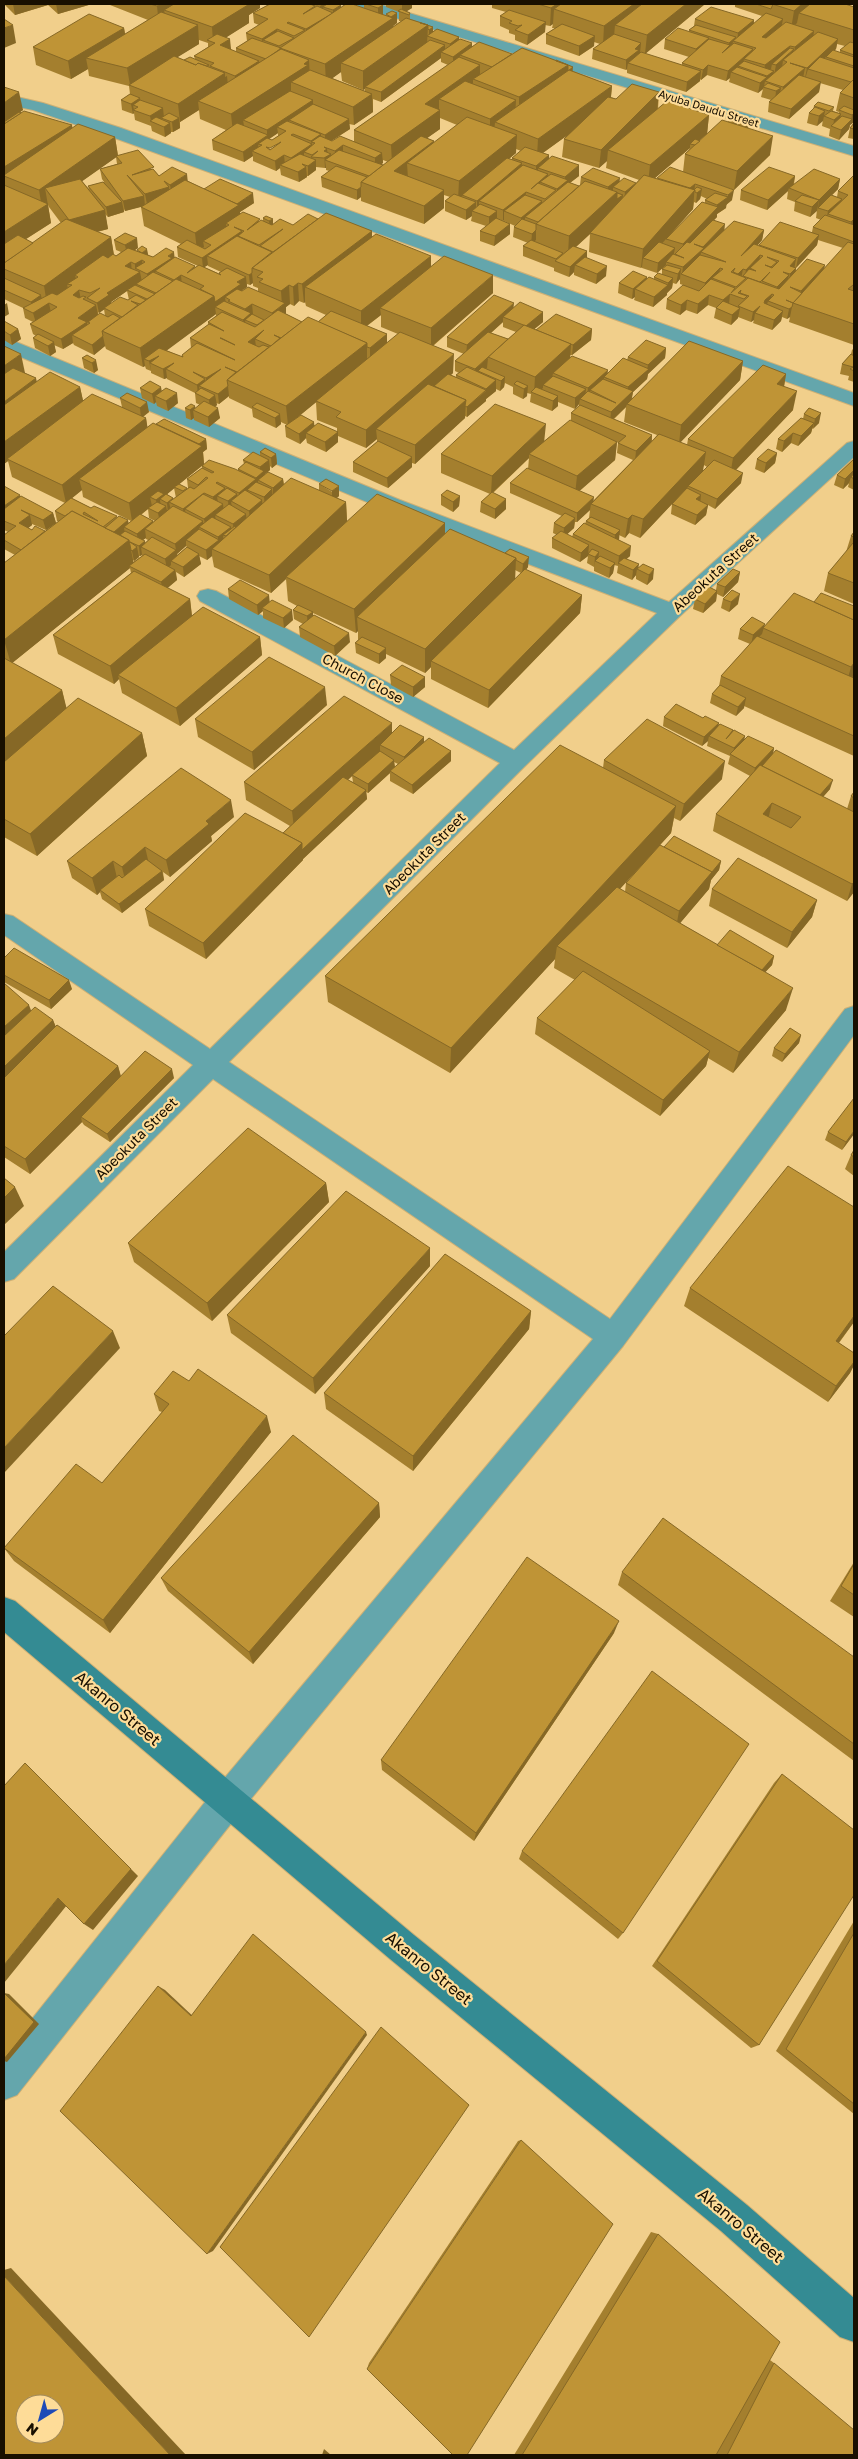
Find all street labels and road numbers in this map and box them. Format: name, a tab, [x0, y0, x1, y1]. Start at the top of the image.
street label: Ayuba Daudu Street	[657, 86, 761, 130]
street label: Abeokuta Street	[669, 529, 761, 615]
street label: Church Close	[320, 649, 406, 707]
street label: Abeokuta Street	[379, 808, 469, 898]
street label: Abeokuta Street	[91, 1093, 181, 1183]
street label: Akanro Street	[71, 1666, 165, 1750]
street label: Akanro Street	[382, 1927, 476, 2009]
street label: Akanro Street	[694, 2183, 788, 2267]

